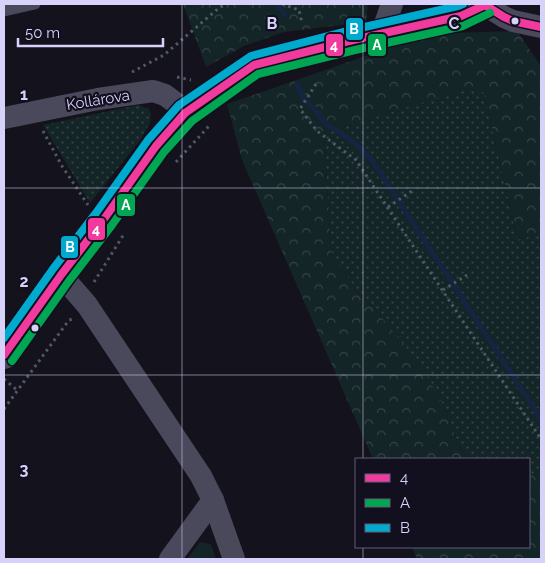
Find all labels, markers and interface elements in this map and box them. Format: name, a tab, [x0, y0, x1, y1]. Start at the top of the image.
text: B	[267, 14, 278, 33]
text: C	[449, 14, 460, 33]
scale bar	[18, 15, 162, 47]
unlabelled marker	[510, 16, 520, 26]
line badge: B	[345, 17, 364, 41]
text: B	[349, 21, 359, 37]
text: 50 m	[25, 24, 60, 42]
line badge: 4	[325, 33, 344, 57]
line badge: A	[367, 33, 387, 57]
text: 4	[330, 37, 338, 53]
text: A	[372, 37, 382, 53]
text: 1	[20, 85, 28, 104]
street label: Kollárova	[65, 86, 131, 114]
line badge: A	[116, 193, 136, 217]
text: A	[121, 197, 131, 213]
line badge: 4	[87, 217, 106, 241]
text: 4	[92, 221, 100, 237]
line badge: B	[60, 235, 79, 259]
text: B	[65, 239, 75, 255]
text: 2	[19, 272, 29, 291]
unlabelled marker	[30, 323, 40, 333]
legend	[355, 458, 530, 548]
text: 3	[20, 460, 29, 479]
text: 4	[400, 469, 408, 487]
text: A	[400, 494, 410, 512]
text: B	[400, 519, 410, 537]

